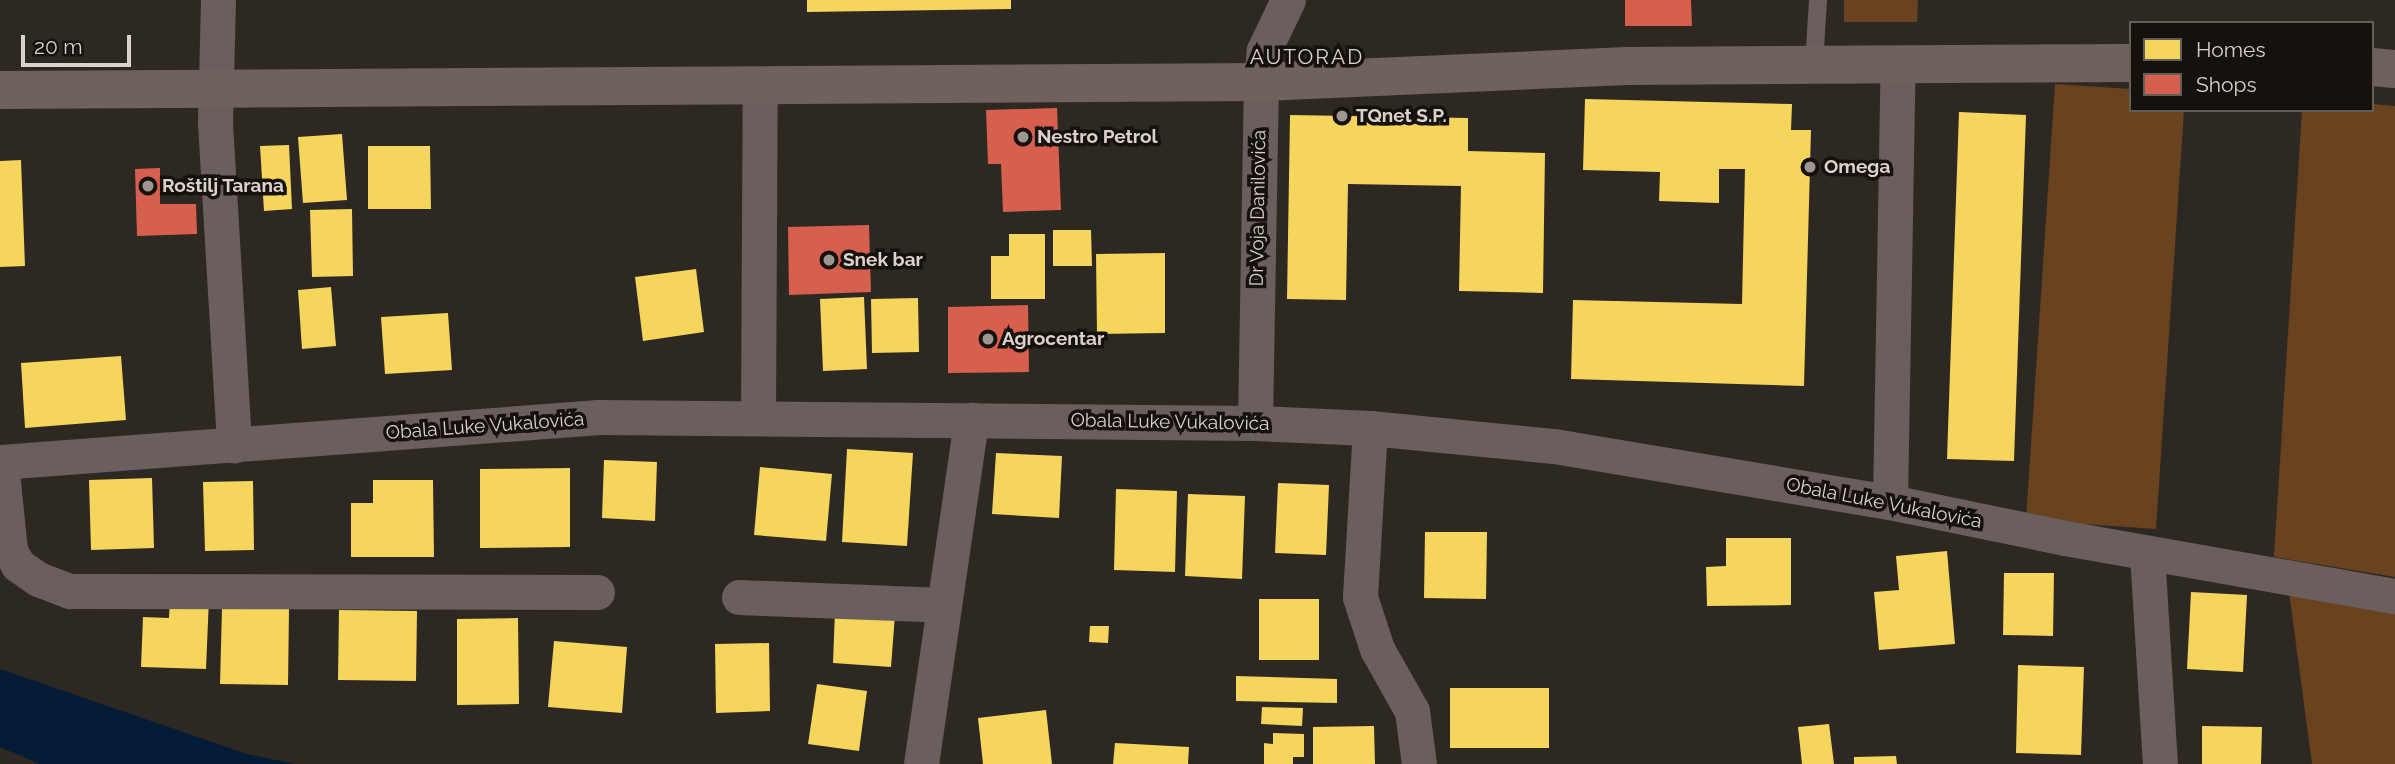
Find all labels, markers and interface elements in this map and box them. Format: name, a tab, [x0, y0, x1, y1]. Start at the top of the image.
scale bar	[24, 21, 135, 65]
legend	[2129, 21, 2374, 112]
text: 20 m	[34, 34, 82, 59]
text: Homes	[2196, 37, 2266, 62]
district label: AUTORAD	[1251, 44, 1363, 70]
text: Shops	[2196, 72, 2257, 97]
place label: TQnet S.P.	[1356, 105, 1447, 127]
marker: TQnet S.P.	[1334, 108, 1350, 124]
place label: Nestro Petrol	[1037, 126, 1158, 148]
marker: Nestro Petrol	[1015, 129, 1031, 145]
street label: Dr Voja Danilovića	[1245, 129, 1271, 287]
place label: Omega	[1824, 156, 1890, 178]
marker: Omega	[1802, 159, 1818, 175]
place label: Roštilj Tarana	[162, 175, 284, 197]
marker: Roštilj Tarana	[140, 178, 156, 194]
place label: Snek bar	[843, 249, 923, 271]
marker: Snek bar	[821, 252, 837, 268]
place label: Agrocentar	[1002, 328, 1104, 350]
marker: Agrocentar	[980, 331, 996, 347]
street label: Obala Luke Vukalovića	[385, 408, 585, 444]
street label: Obala Luke Vukalovića	[1070, 409, 1270, 435]
street label: Obala Luke Vukalovića	[1784, 473, 1984, 533]

